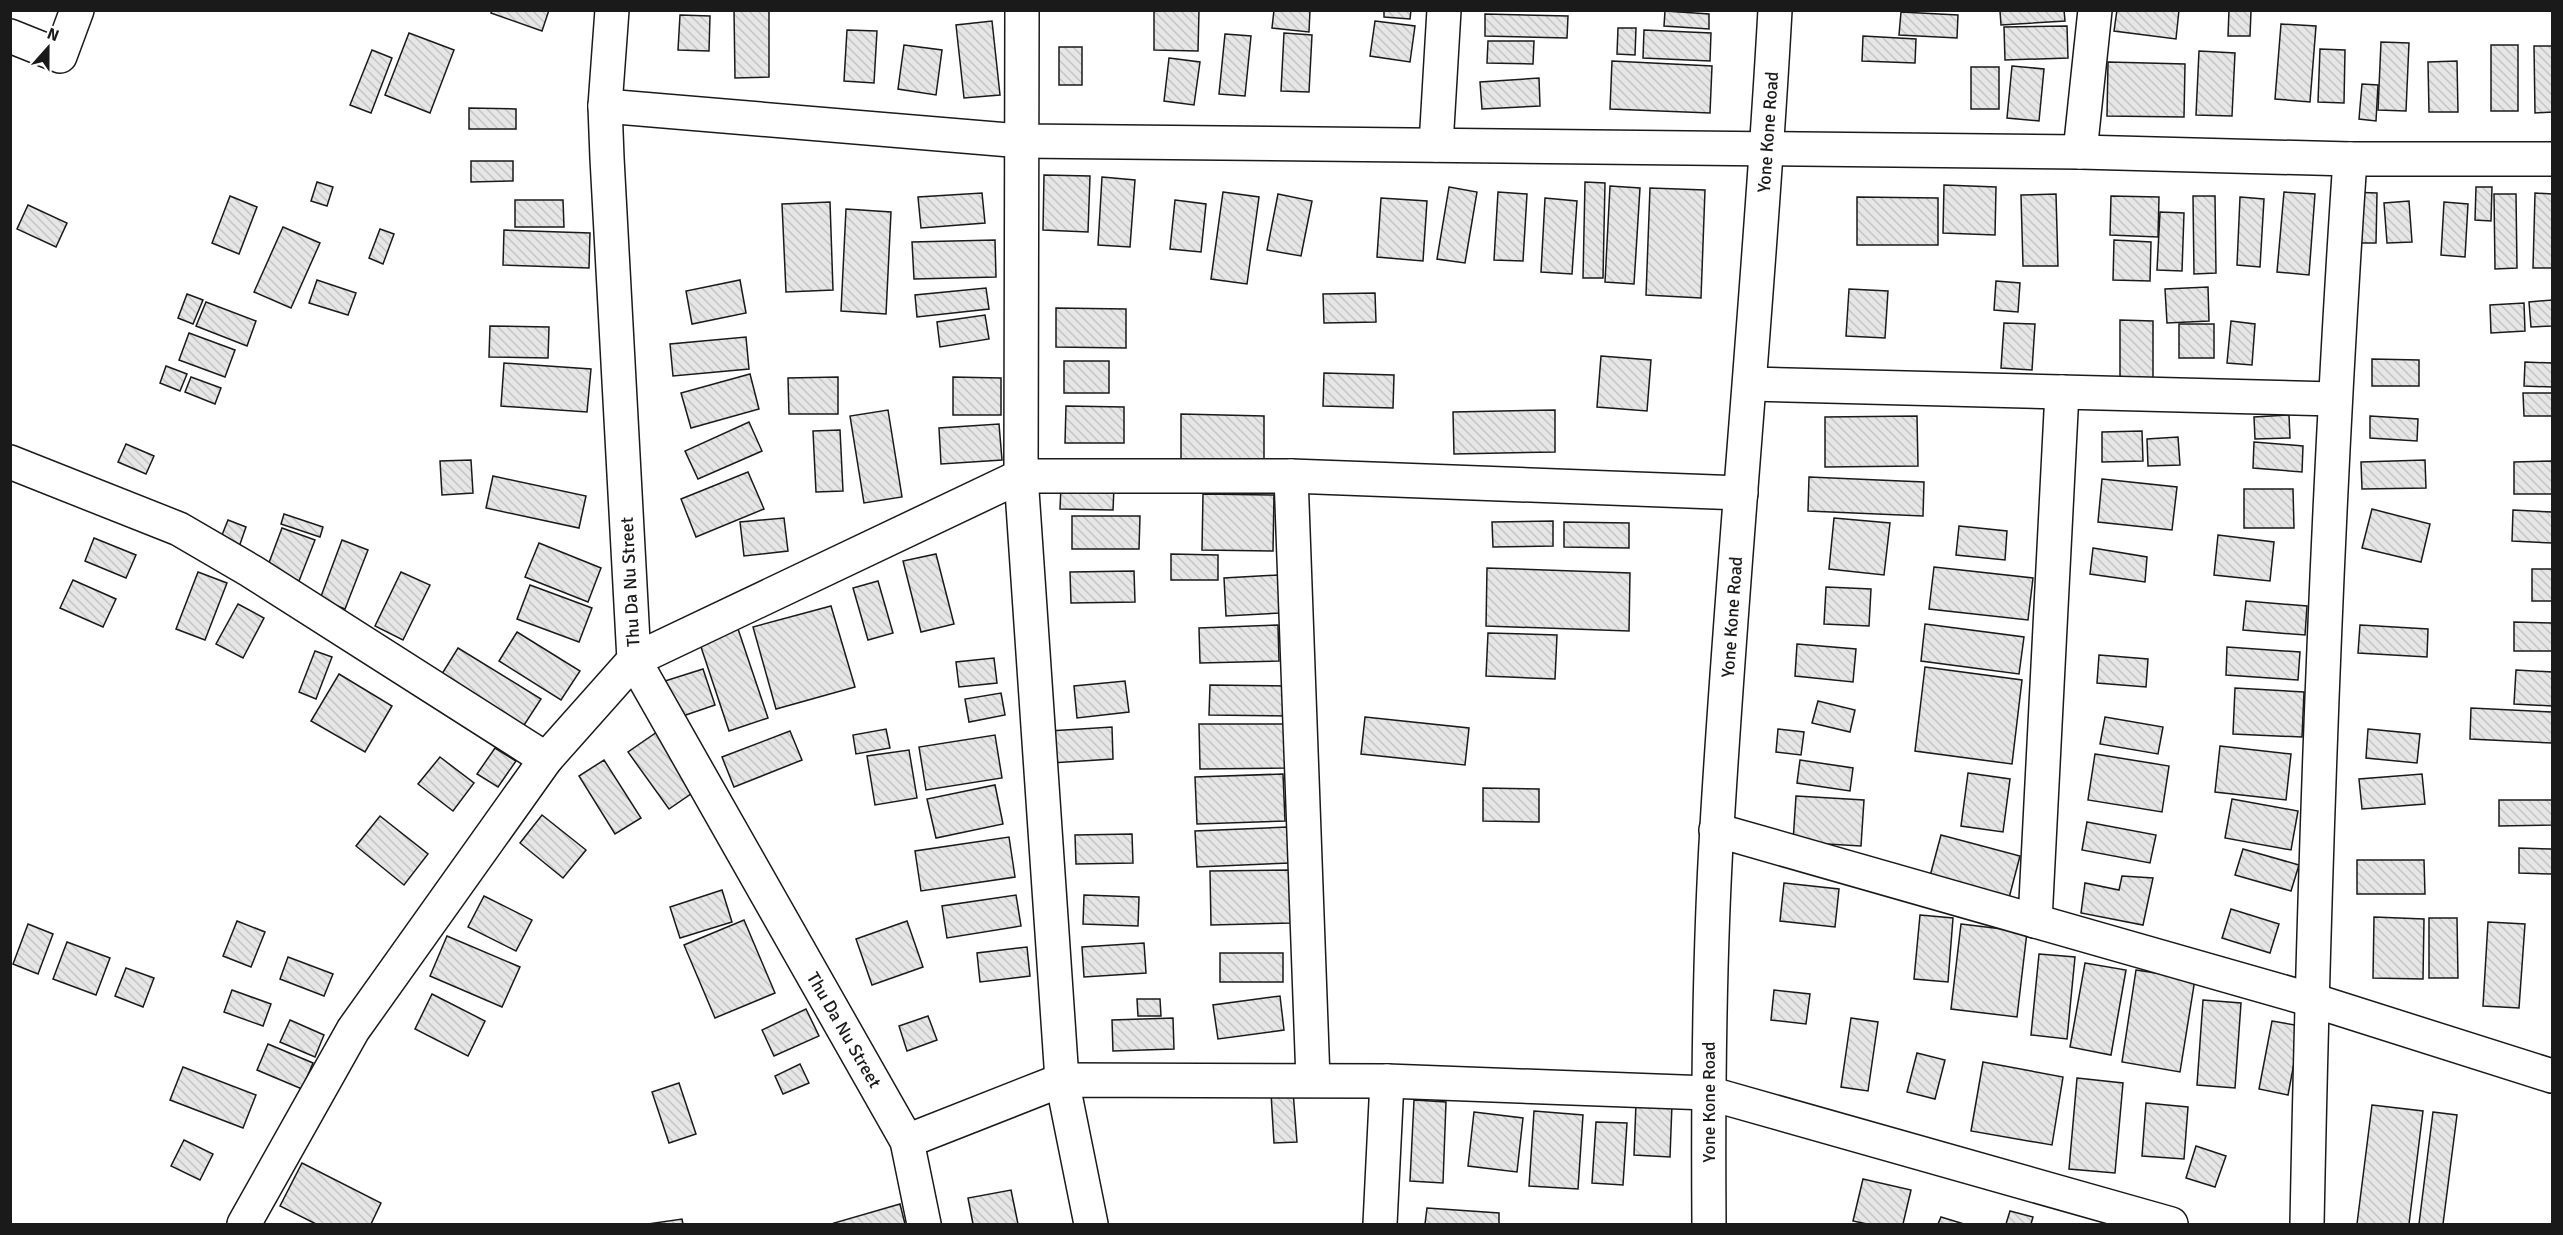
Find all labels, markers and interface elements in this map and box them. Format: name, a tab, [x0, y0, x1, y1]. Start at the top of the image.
north arrow	[18, 18, 78, 78]
text: N	[44, 24, 62, 46]
street label: Yone Kone Road	[1753, 71, 1783, 193]
street label: Thu Da Nu Street	[616, 517, 644, 647]
street label: Yone Kone Road	[1717, 556, 1747, 678]
street label: Thu Da Nu Street	[802, 968, 886, 1092]
street label: Yone Kone Road	[1698, 1041, 1720, 1163]

